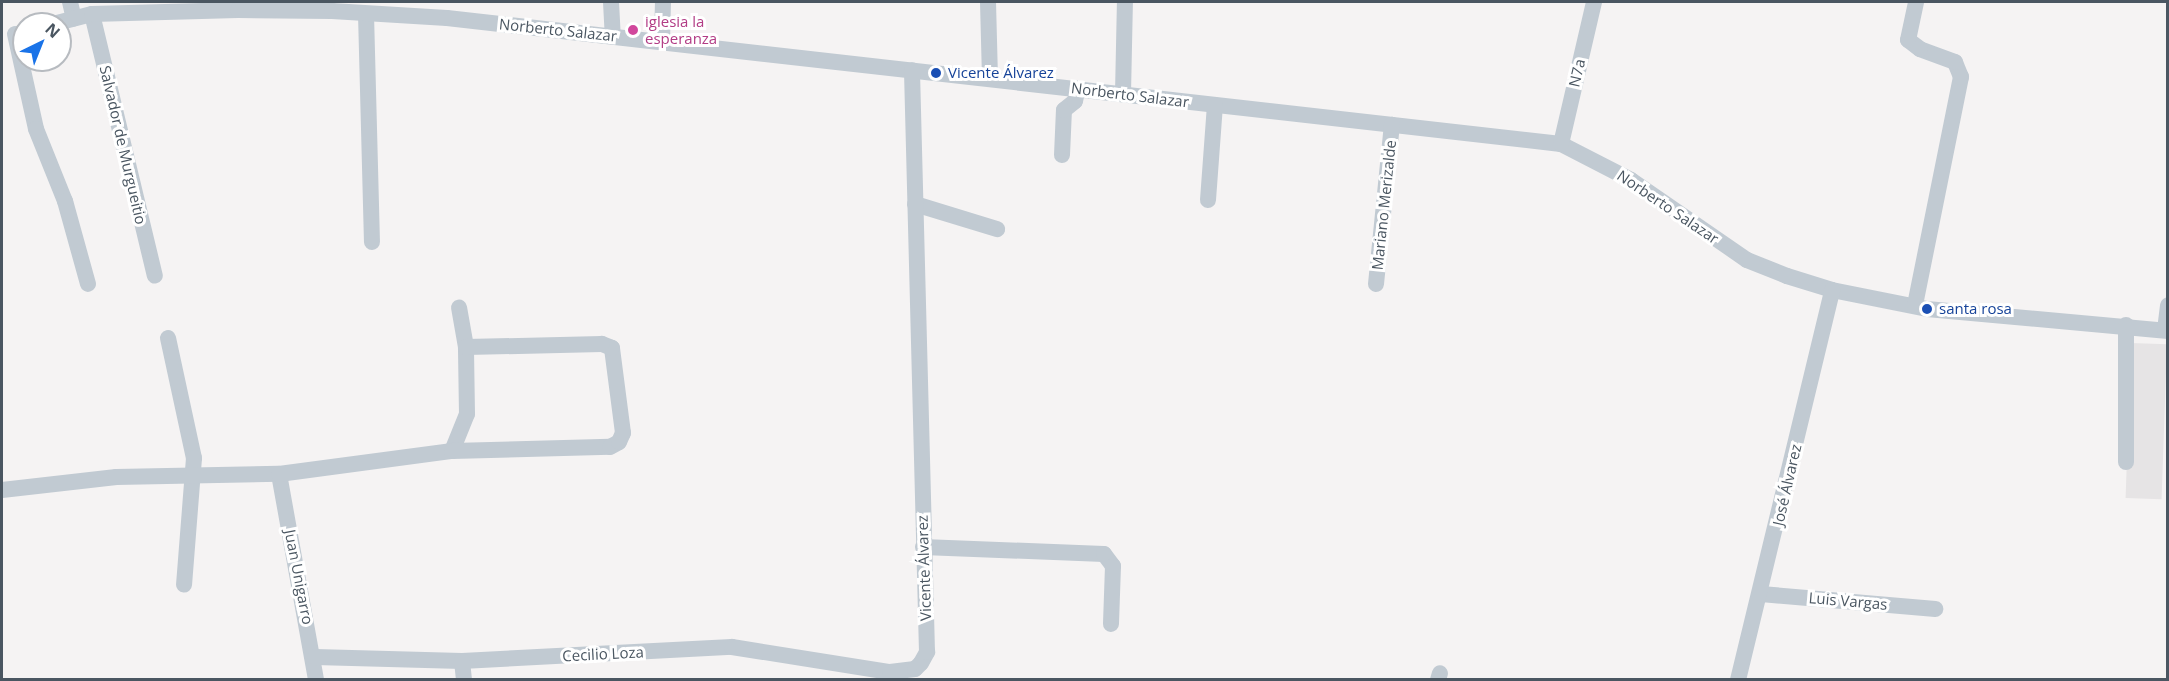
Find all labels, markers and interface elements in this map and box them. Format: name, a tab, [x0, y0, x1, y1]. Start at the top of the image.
north arrow	[12, 12, 72, 72]
place label: iglesia la esperanza	[645, 12, 717, 47]
street label: Norberto Salazar	[498, 15, 618, 45]
text: N	[41, 18, 65, 43]
marker: iglesia la esperanza	[626, 23, 640, 37]
street label: N7a	[1565, 57, 1589, 89]
street label: Salvador de Murgueitio	[96, 64, 150, 226]
place label: Vicente Álvarez	[948, 64, 1054, 82]
marker: Vicente Álvarez	[929, 66, 943, 80]
street label: Norberto Salazar	[1070, 79, 1190, 111]
street label: Mariano Merizalde	[1368, 139, 1400, 271]
street label: Norberto Salazar	[1614, 166, 1722, 248]
place label: santa rosa	[1939, 300, 2012, 318]
marker: santa rosa	[1920, 302, 1934, 316]
street label: José Álvarez	[1769, 442, 1805, 528]
street label: Vicente Álvarez	[913, 515, 935, 621]
street label: Juan Unigarro	[281, 528, 317, 626]
street label: Luis Vargas	[1808, 589, 1888, 613]
street label: Cecilio Loza	[562, 643, 644, 665]

